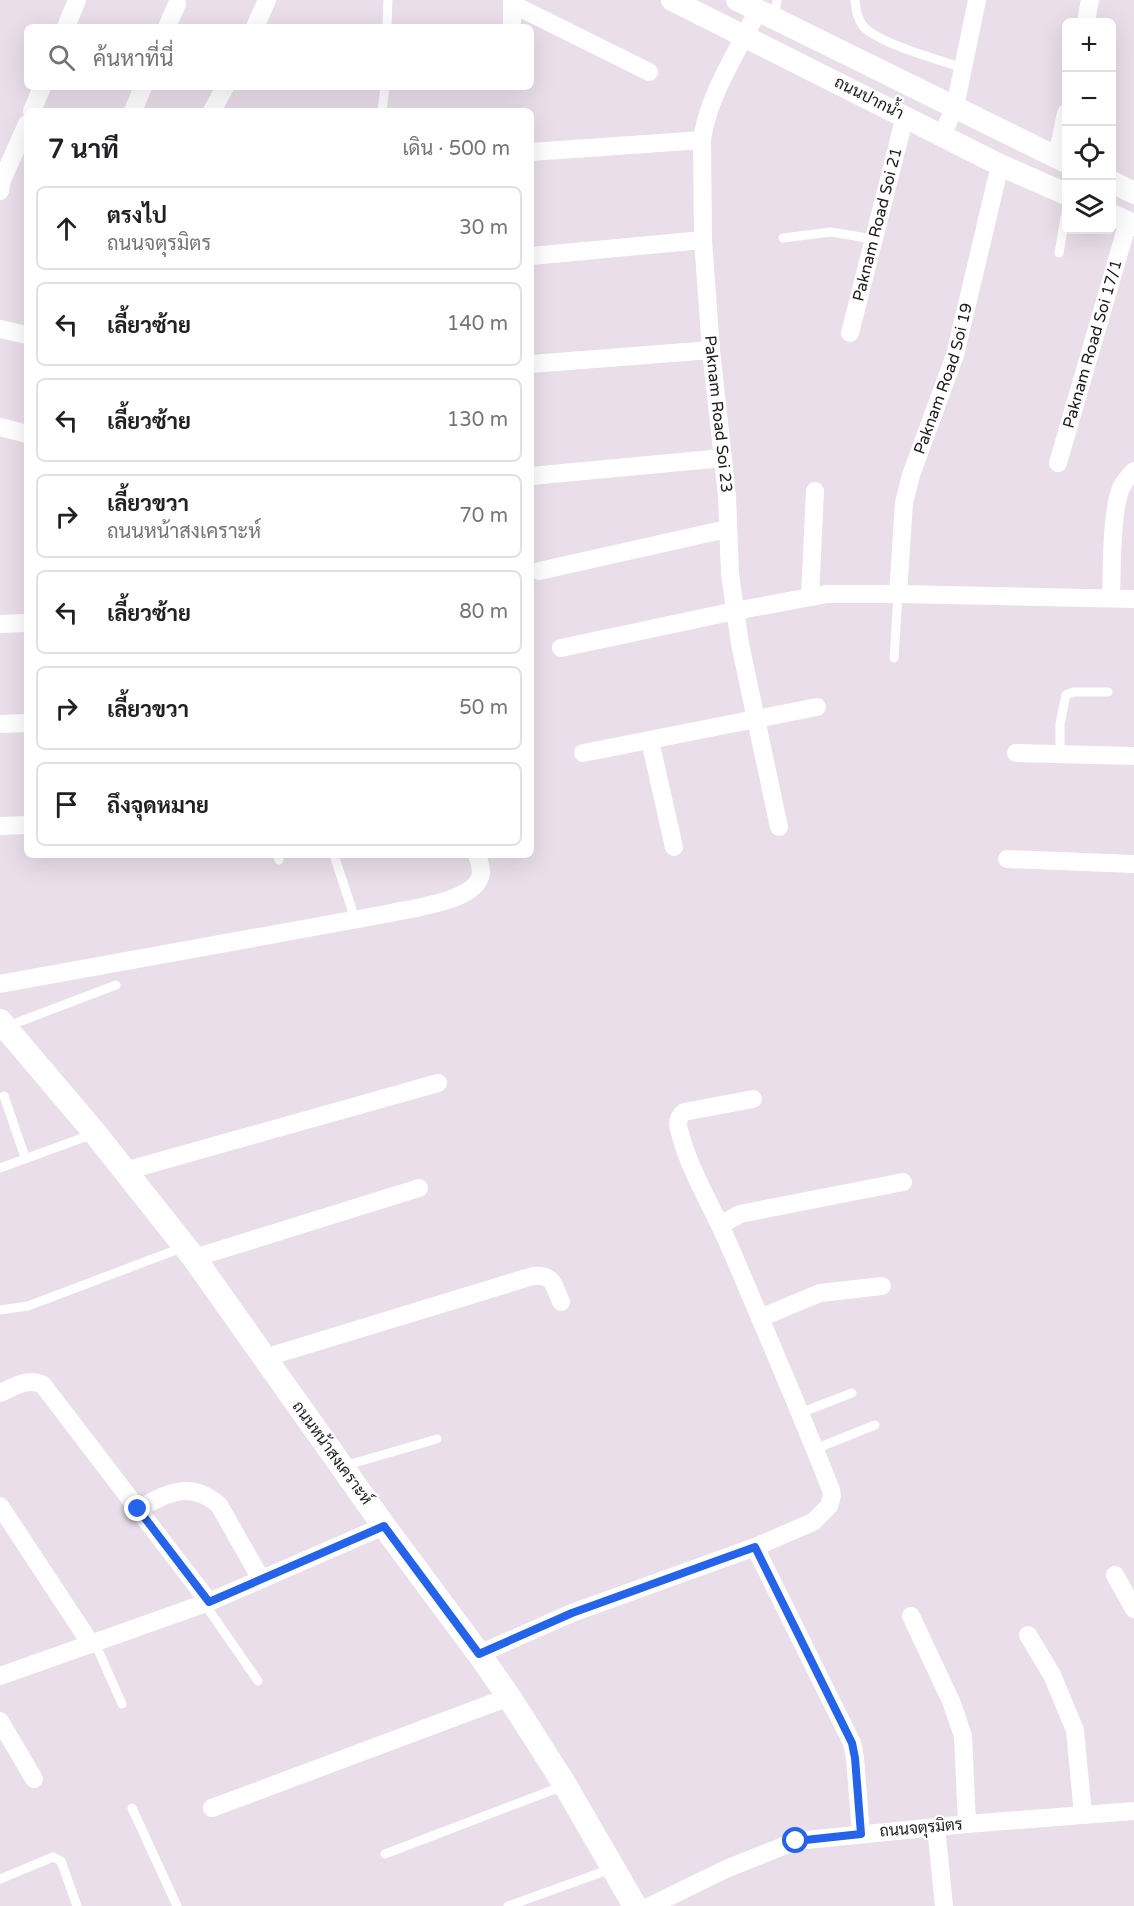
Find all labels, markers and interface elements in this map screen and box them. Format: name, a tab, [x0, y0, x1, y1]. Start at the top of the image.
map controls	[1062, 18, 1116, 234]
button: +	[1062, 18, 1116, 72]
search box	[24, 24, 534, 90]
icon: search	[45, 41, 78, 74]
text: ค้นหาที่นี่	[93, 46, 173, 72]
street label: ถนนปากน้ำ	[831, 68, 909, 124]
button: −	[1062, 72, 1116, 126]
button: locate	[1062, 126, 1116, 180]
text: 7 นาที	[48, 134, 119, 165]
text: เดิน · 500 m	[402, 137, 510, 161]
street label: Paknam Road Soi 21	[848, 145, 907, 303]
button: layers	[1062, 180, 1116, 234]
text: ตรงไป	[107, 203, 167, 229]
icon: ahead	[50, 212, 83, 245]
text: 30 m	[459, 216, 508, 240]
text: ถนนจตุรมิตร	[107, 232, 211, 256]
street label: Paknam Road Soi 17/1	[1059, 257, 1127, 431]
street label: Paknam Road Soi 19	[910, 301, 977, 457]
icon: left	[50, 308, 83, 341]
text: 140 m	[447, 312, 508, 336]
text: เลี้ยวซ้าย	[107, 313, 191, 339]
street label: Paknam Road Soi 23	[700, 335, 737, 494]
icon: left	[50, 404, 83, 437]
text: 130 m	[447, 408, 508, 432]
text: เลี้ยวซ้าย	[107, 409, 191, 435]
text: เลี้ยวขวา	[107, 491, 189, 517]
icon: right	[50, 500, 83, 533]
text: 70 m	[459, 504, 508, 528]
text: ถนนหน้าสงเคราะห์	[107, 520, 261, 544]
icon: left	[50, 596, 83, 629]
text: 80 m	[459, 600, 508, 624]
text: เลี้ยวซ้าย	[107, 601, 191, 627]
icon: right	[50, 692, 83, 725]
text: 50 m	[459, 696, 508, 720]
text: เลี้ยวขวา	[107, 697, 189, 723]
icon: arrive	[50, 788, 83, 821]
text: ถึงจุดหมาย	[107, 793, 209, 819]
street label: ถนนหน้าสงเคราะห์	[288, 1396, 379, 1509]
route end	[124, 1495, 150, 1521]
street label: ถนนจตุรมิตร	[879, 1814, 964, 1843]
route start	[782, 1827, 808, 1853]

